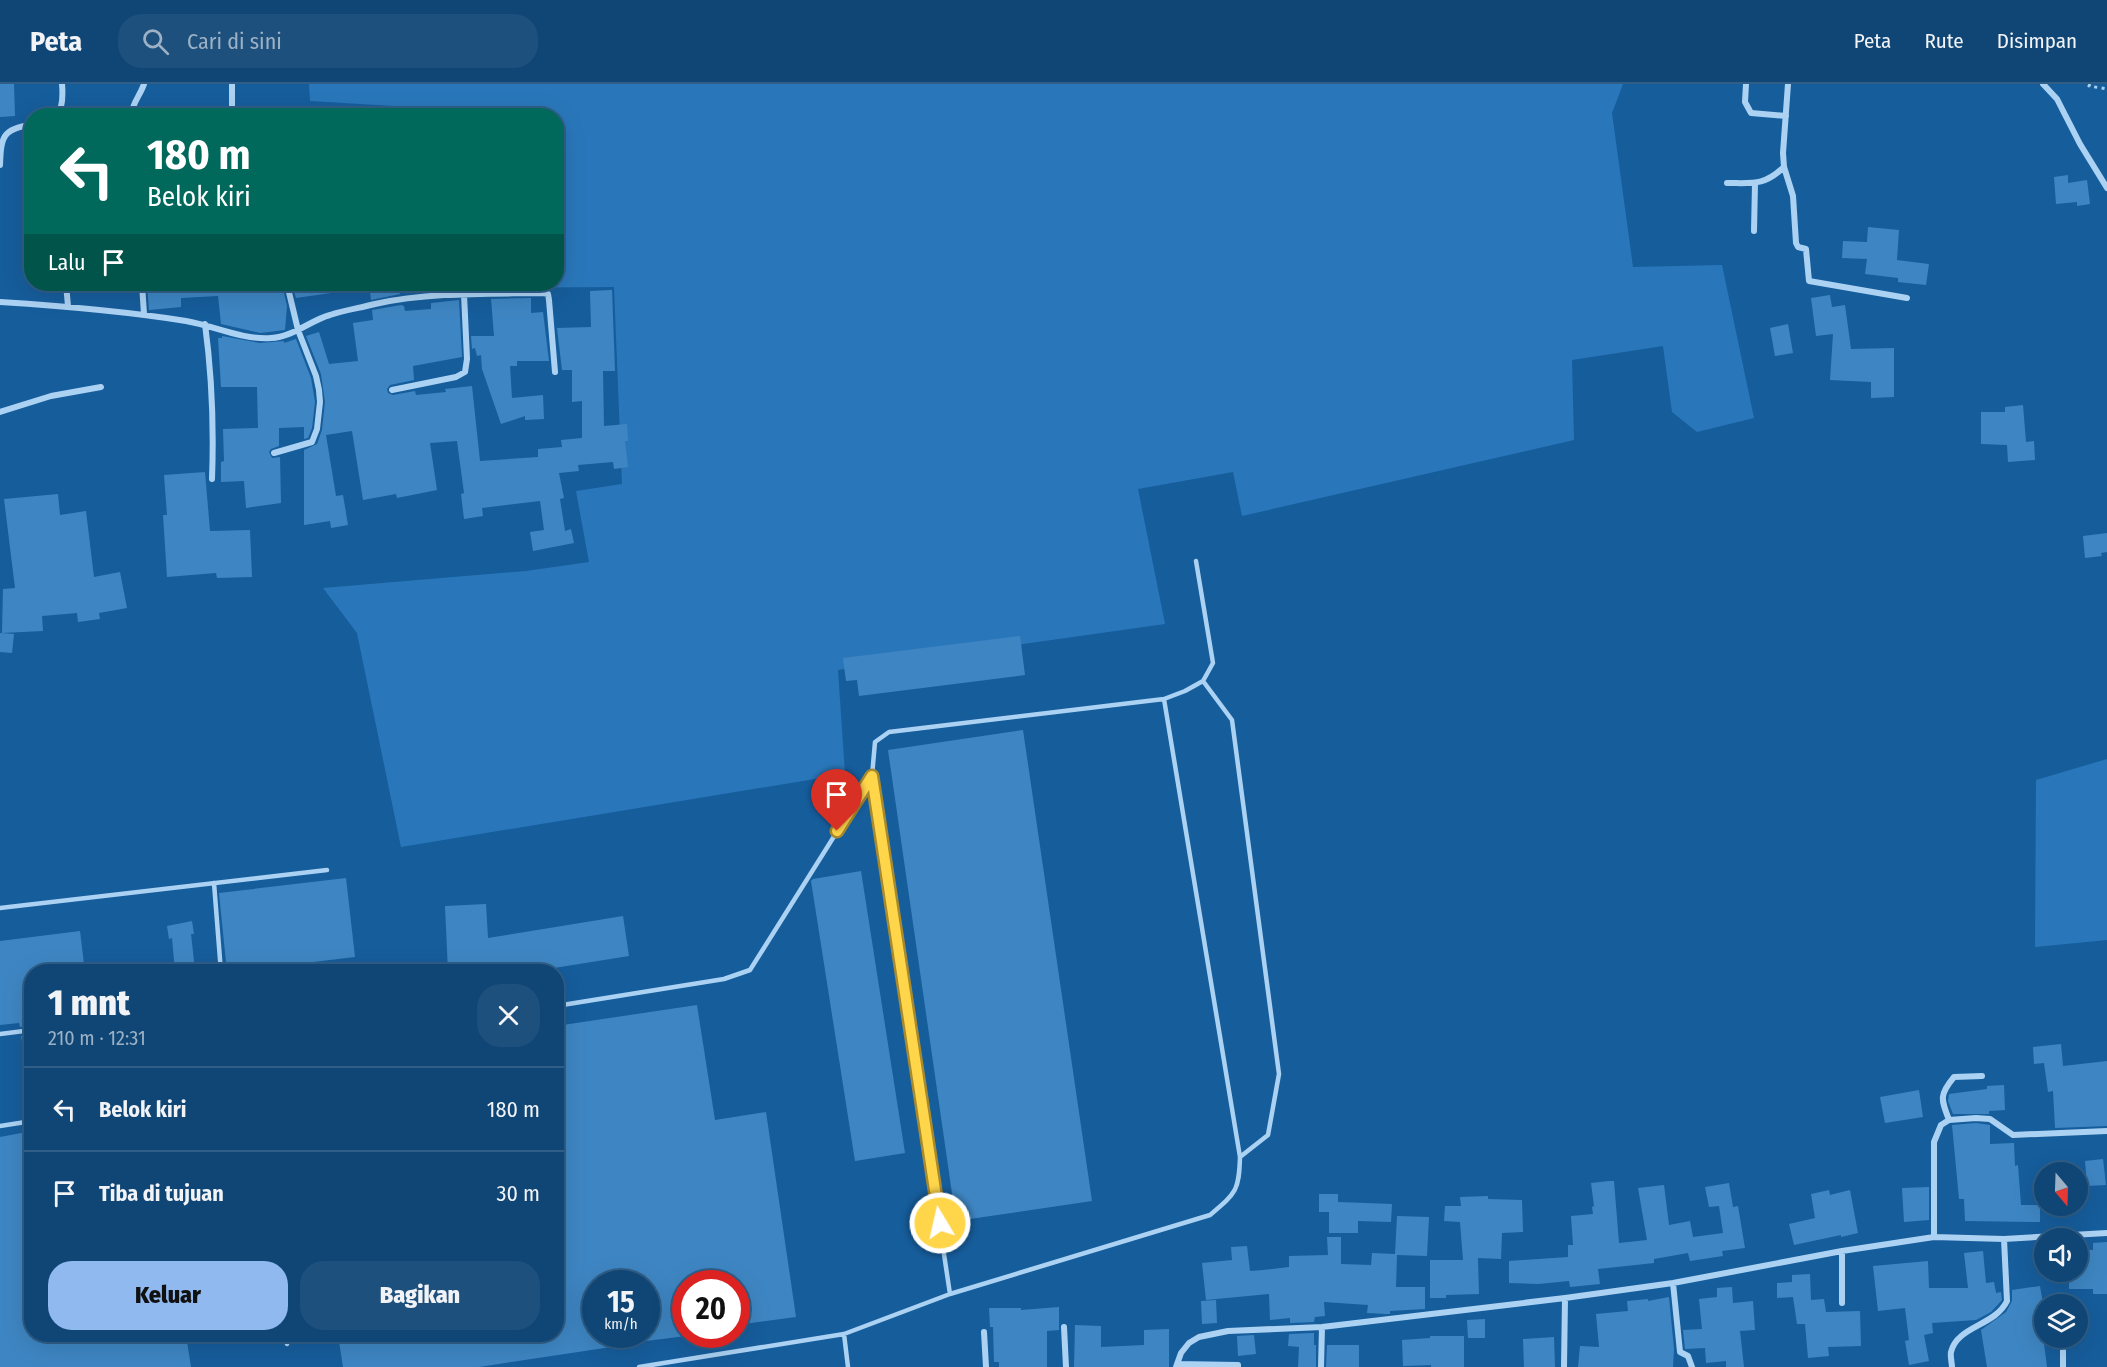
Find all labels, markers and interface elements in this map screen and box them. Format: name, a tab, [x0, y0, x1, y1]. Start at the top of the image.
search box	[118, 14, 538, 68]
text: Peta	[30, 25, 82, 58]
icon: search	[139, 25, 172, 58]
text: Cari di sini	[187, 28, 282, 55]
text: Peta	[1854, 28, 1891, 54]
text: Rute	[1924, 28, 1964, 54]
text: Disimpan	[1997, 28, 2077, 54]
text: 180 m	[147, 130, 251, 180]
icon: left	[48, 132, 126, 210]
text: Belok kiri	[147, 181, 251, 213]
icon: arrive	[97, 246, 130, 279]
text: Lalu	[48, 249, 85, 276]
pin	[811, 769, 862, 831]
icon: arrive	[820, 778, 853, 811]
text: 1 mnt	[48, 981, 130, 1025]
button: close	[477, 984, 540, 1047]
text: 210 m · 12:31	[48, 1026, 146, 1050]
icon: left	[48, 1093, 81, 1126]
text: Belok kiri	[99, 1096, 187, 1123]
text: 180 m	[487, 1096, 540, 1123]
north arrow	[2034, 1162, 2088, 1216]
map controls	[2034, 1162, 2088, 1348]
icon: arrive	[48, 1177, 81, 1210]
text: Tiba di tujuan	[99, 1180, 224, 1207]
text: 30 m	[497, 1180, 540, 1207]
position arrow	[908, 1191, 972, 1255]
button: sound	[2034, 1228, 2088, 1282]
button: Keluar	[48, 1261, 288, 1330]
button: Bagikan	[300, 1261, 540, 1330]
speed limit sign: 20	[672, 1270, 750, 1348]
text: 15	[607, 1284, 635, 1320]
button: layers	[2034, 1294, 2088, 1348]
text: km/h	[604, 1315, 638, 1333]

